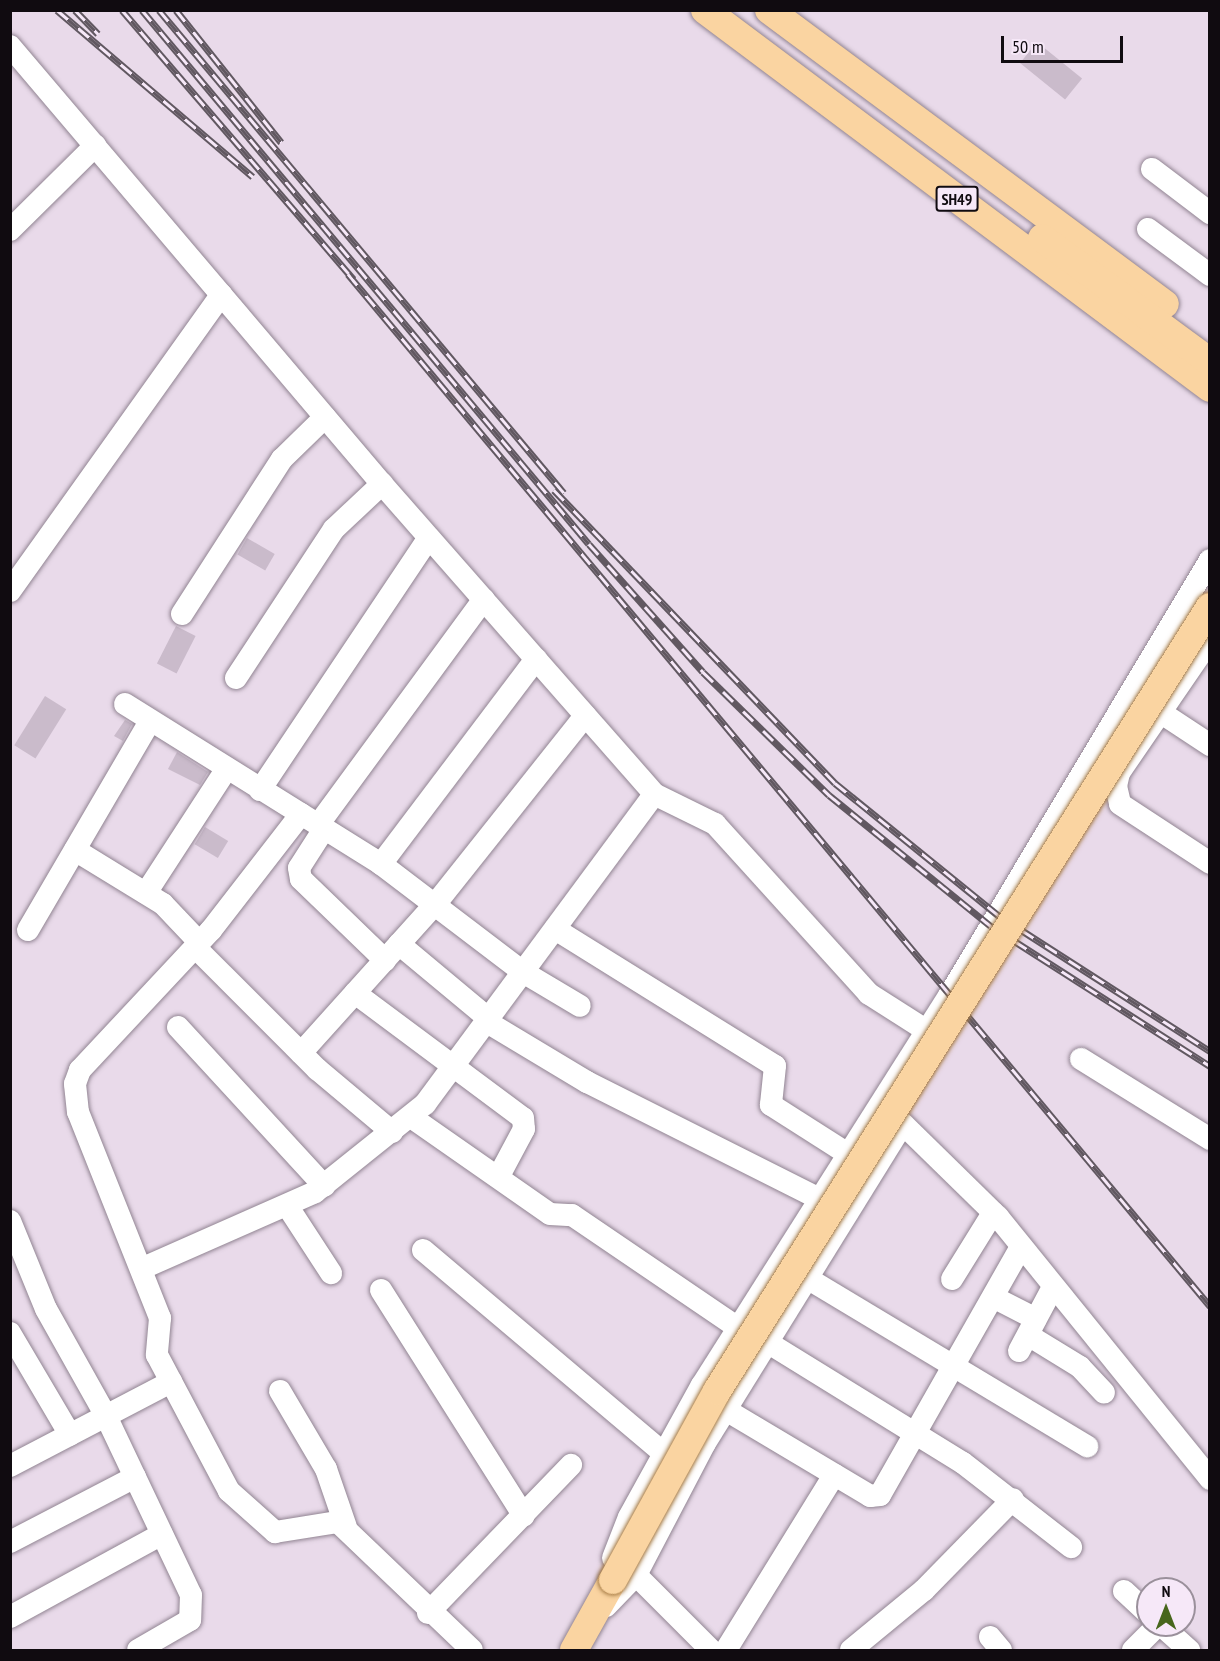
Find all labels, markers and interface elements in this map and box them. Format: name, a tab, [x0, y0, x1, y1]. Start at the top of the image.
scale bar	[1004, 24, 1126, 62]
text: 50 m	[1012, 35, 1044, 58]
road number: SH49	[934, 186, 980, 212]
north arrow	[1136, 1577, 1196, 1637]
text: N	[1162, 1581, 1170, 1601]

